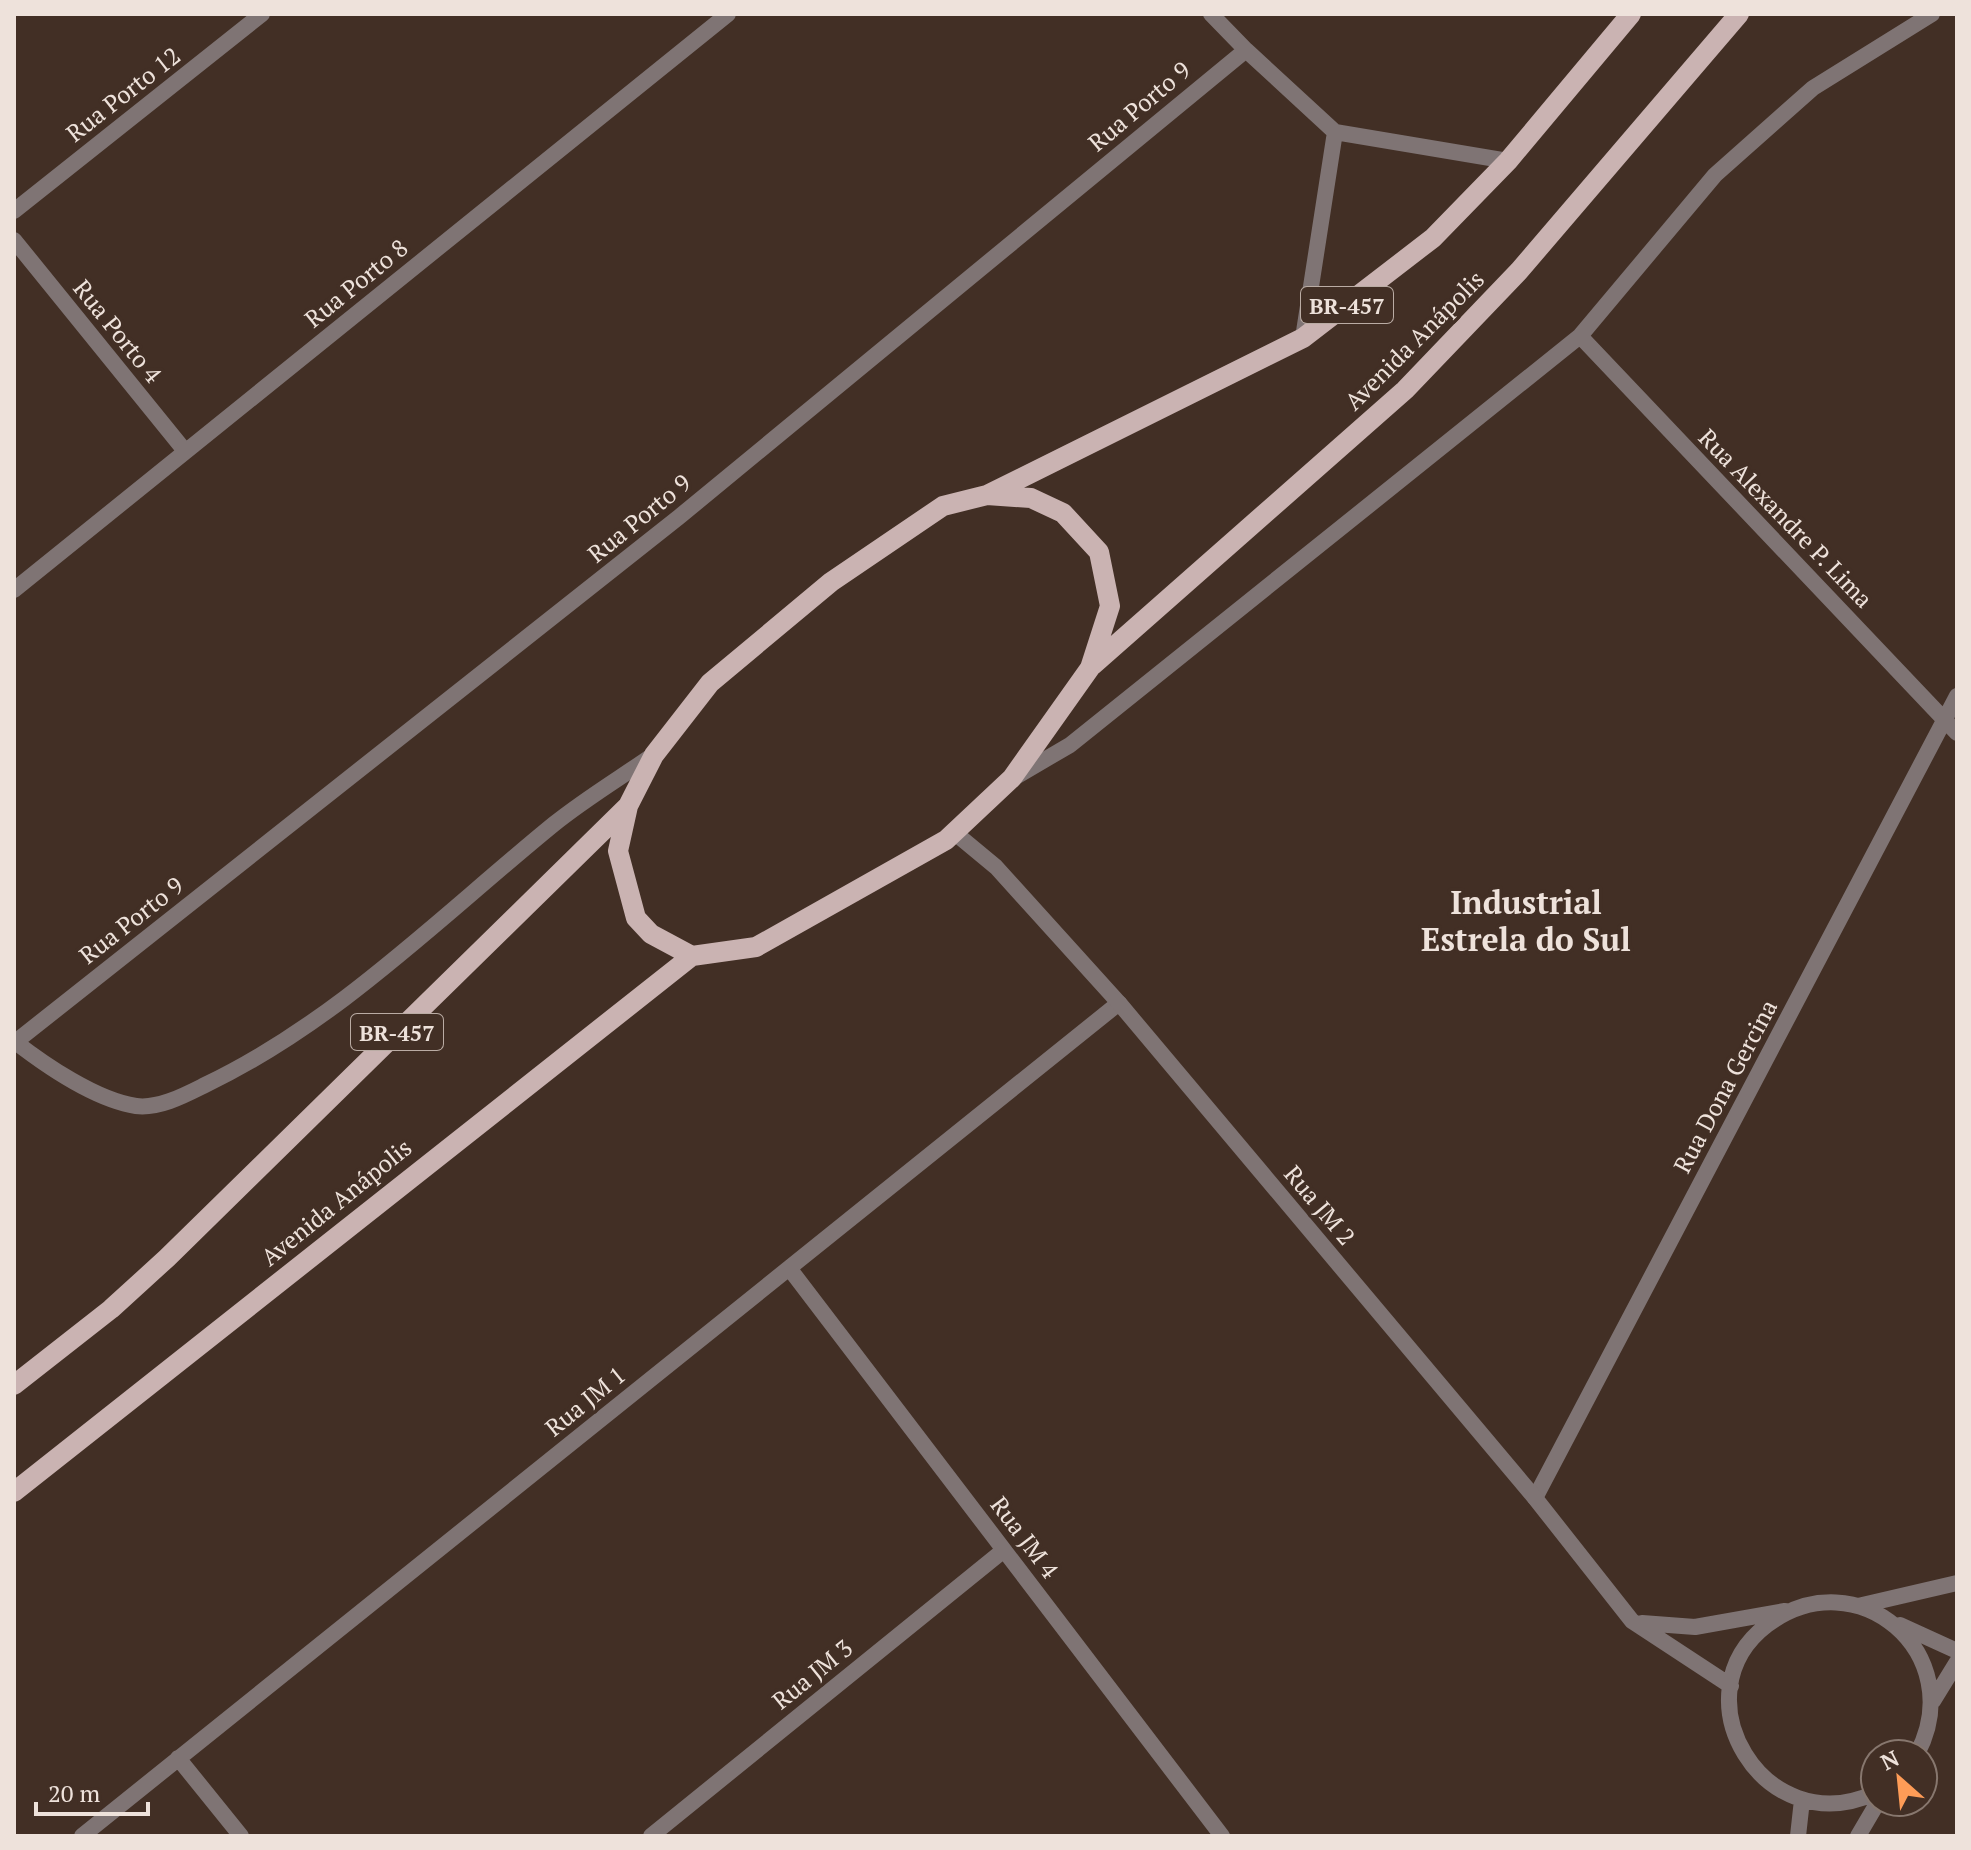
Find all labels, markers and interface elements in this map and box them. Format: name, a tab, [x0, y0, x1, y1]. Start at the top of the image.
street label: Rua Porto 12	[59, 39, 187, 149]
street label: Rua Porto 9	[1081, 54, 1197, 158]
street label: Rua Porto 8	[298, 232, 414, 334]
street label: Avenida Anápolis	[1337, 263, 1491, 417]
street label: Rua Porto 4	[67, 273, 170, 389]
road number: BR-457	[1301, 287, 1393, 323]
street label: Rua Alexandre P. Lima	[1692, 422, 1880, 614]
street label: Rua Porto 9	[581, 467, 697, 569]
street label: Rua Porto 9	[72, 869, 190, 971]
district label: Industrial Estrela do Sul	[1421, 881, 1631, 960]
street label: Rua Dona Gercina	[1666, 994, 1784, 1178]
road number: BR-457	[351, 1014, 443, 1050]
street label: Avenida Anápolis	[254, 1131, 418, 1273]
street label: Rua JM 2	[1277, 1158, 1363, 1252]
street label: Rua JM 1	[538, 1359, 632, 1443]
street label: Rua JM 4	[984, 1490, 1066, 1585]
street label: Rua JM 3	[765, 1632, 859, 1716]
north arrow	[1859, 1738, 1939, 1818]
text: N	[1876, 1743, 1904, 1776]
scale bar	[36, 1766, 148, 1816]
text: 20 m	[48, 1777, 100, 1809]

